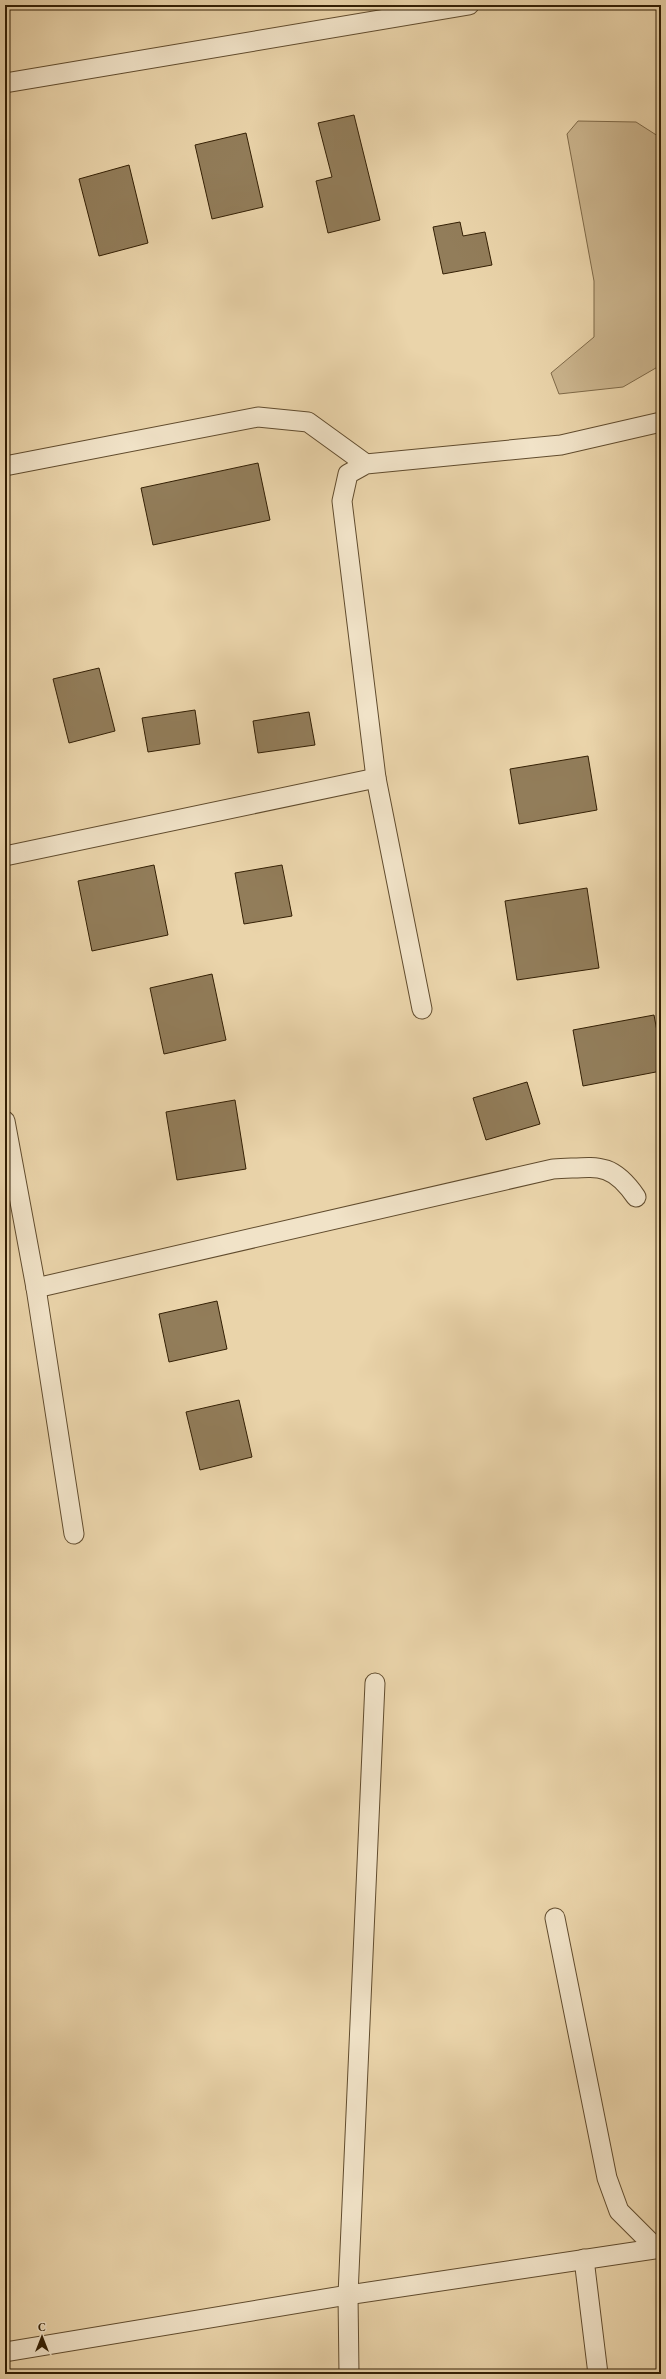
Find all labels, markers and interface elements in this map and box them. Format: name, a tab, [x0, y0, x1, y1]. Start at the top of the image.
north arrow	[22, 2317, 62, 2357]
text: С	[38, 2320, 46, 2334]

